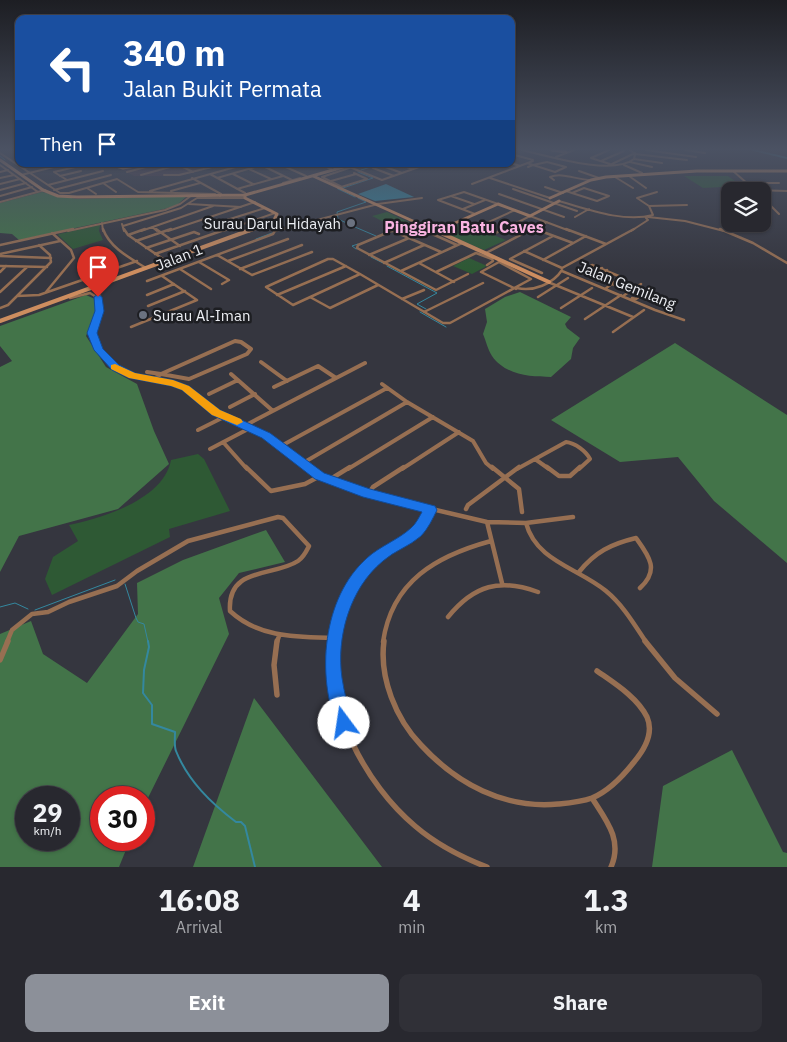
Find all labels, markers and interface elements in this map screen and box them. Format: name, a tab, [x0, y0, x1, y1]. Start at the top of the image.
text: 340 m	[123, 30, 226, 76]
icon: left	[40, 35, 105, 100]
text: Jalan Bukit Permata	[123, 74, 322, 103]
icon: arrive	[93, 130, 121, 158]
text: Then	[40, 132, 83, 156]
map controls	[721, 182, 771, 232]
button: layers	[721, 182, 771, 232]
place label: Surau Darul Hidayah	[204, 214, 341, 233]
marker: Surau Darul Hidayah	[345, 217, 357, 229]
district label: Pinggiran Batu Caves	[384, 217, 544, 237]
street label: Jalan 1	[153, 239, 205, 275]
pin	[77, 246, 119, 297]
icon: arrive	[84, 253, 112, 281]
street label: Jalan Gemilang	[575, 257, 679, 313]
place label: Surau Al-Iman	[153, 306, 250, 325]
marker: Surau Al-Iman	[137, 309, 149, 321]
position arrow	[317, 696, 369, 748]
speed limit sign: 30	[90, 786, 155, 851]
text: 29	[32, 796, 63, 829]
text: km/h	[33, 823, 62, 838]
text: 16:08	[158, 880, 240, 919]
text: 4	[403, 880, 421, 919]
text: 1.3	[583, 880, 629, 919]
text: Arrival	[176, 917, 222, 937]
text: min	[398, 917, 425, 937]
text: km	[595, 917, 617, 937]
button: Exit	[25, 974, 389, 1032]
button: Share	[399, 974, 762, 1032]

